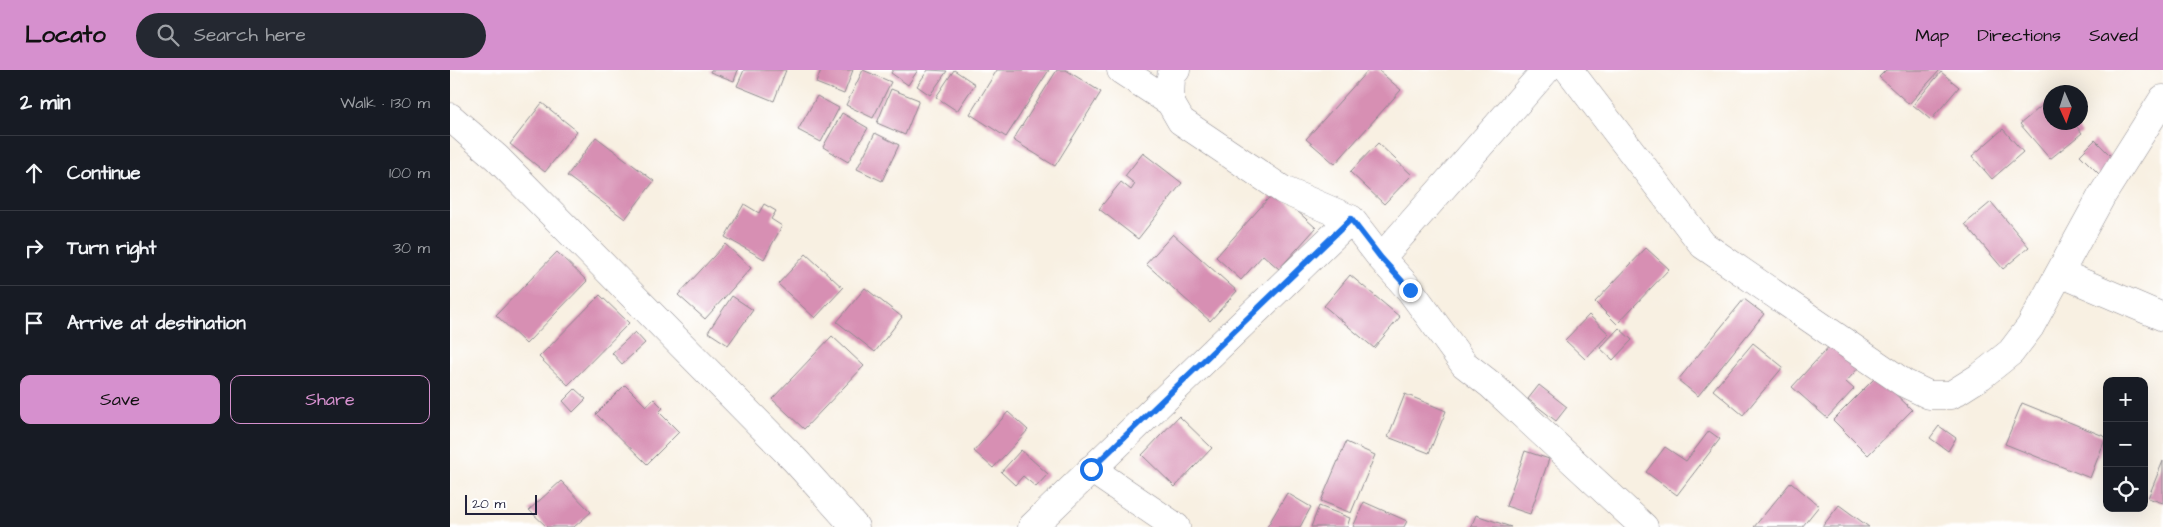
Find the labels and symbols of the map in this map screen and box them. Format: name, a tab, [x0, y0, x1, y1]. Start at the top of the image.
north arrow	[2043, 85, 2088, 130]
route end	[1399, 279, 1422, 302]
route start	[1080, 458, 1103, 481]
scale bar	[465, 492, 538, 515]

